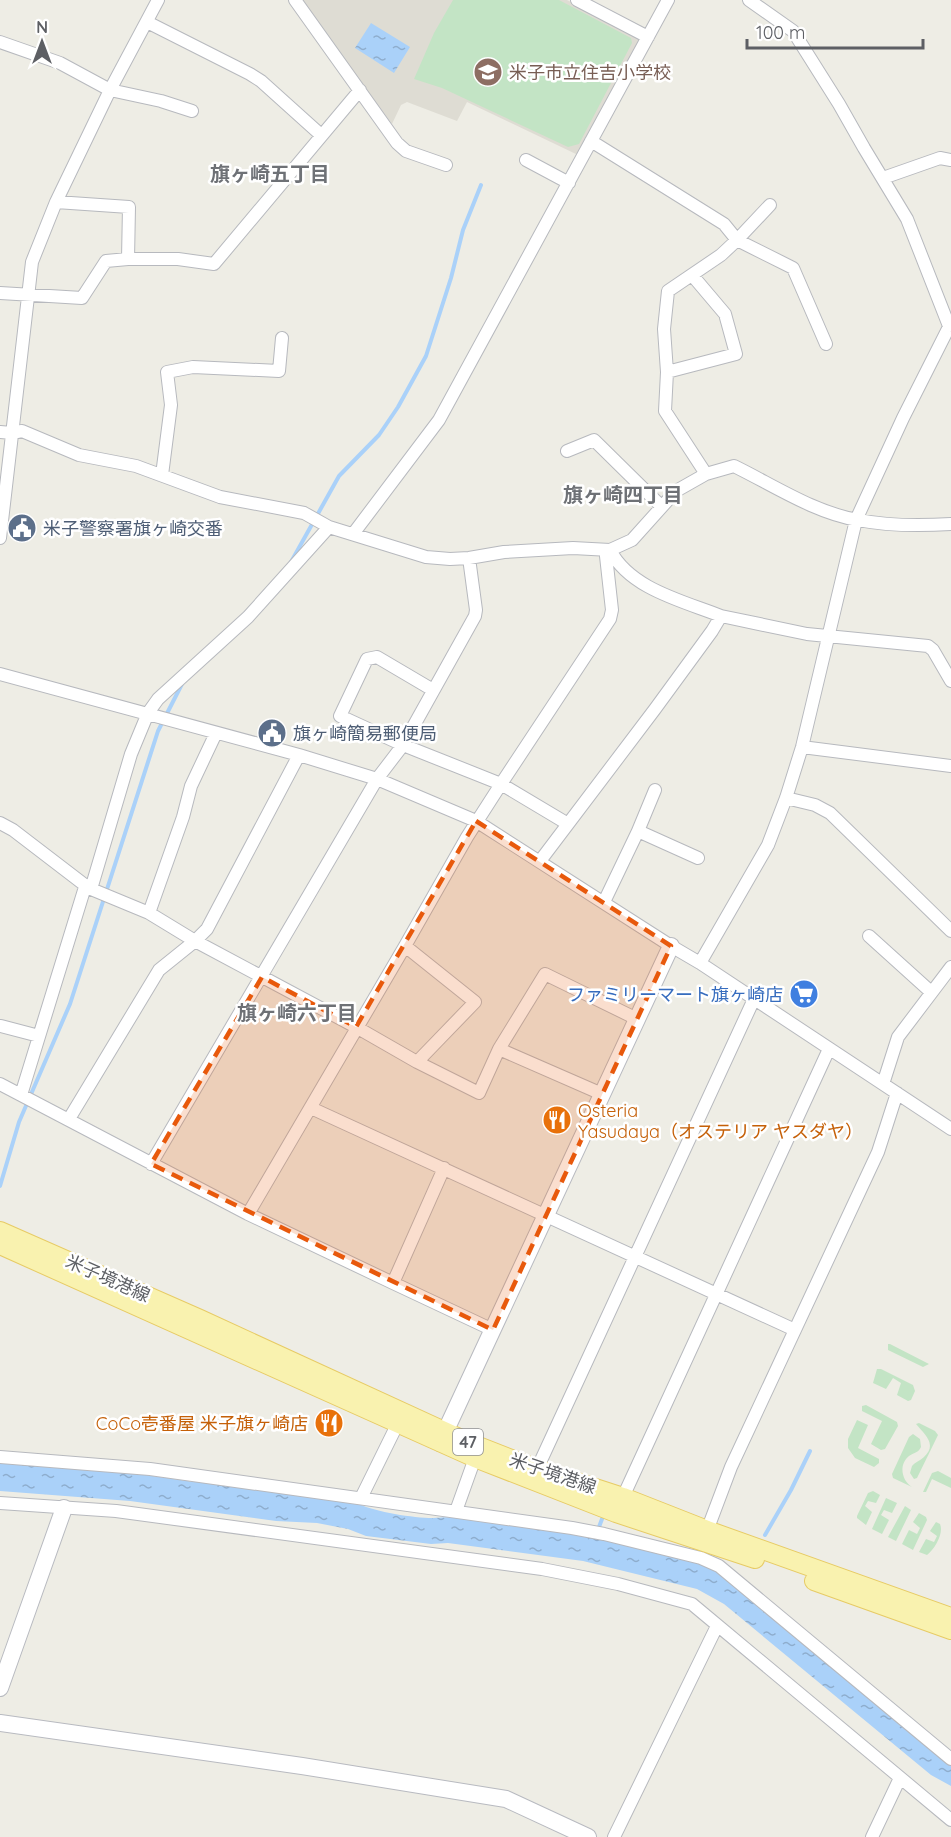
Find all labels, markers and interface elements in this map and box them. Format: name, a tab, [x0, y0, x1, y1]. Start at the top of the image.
north arrow	[12, 12, 72, 72]
scale bar	[747, 12, 922, 50]
text: N	[36, 17, 48, 37]
text: 100 m	[756, 21, 805, 44]
school or university icon: 米子市立住吉小学校	[472, 56, 504, 88]
place label: 米子市立住吉小学校	[509, 61, 671, 84]
district label: 旗ヶ崎五丁目	[210, 161, 330, 186]
district label: 旗ヶ崎四丁目	[563, 482, 683, 507]
public building icon: 米子警察署旗ヶ崎交番	[6, 512, 38, 544]
place label: 米子警察署旗ヶ崎交番	[43, 517, 223, 540]
public building icon: 旗ヶ崎簡易郵便局	[256, 717, 288, 749]
place label: 旗ヶ崎簡易郵便局	[293, 722, 437, 745]
supermarket icon: ファミリーマート旗ヶ崎店	[788, 978, 820, 1010]
place label: ファミリーマート旗ヶ崎店	[567, 983, 783, 1006]
district label: 旗ヶ崎六丁目	[237, 1000, 357, 1025]
place label: Osteria Yasudaya（オステリア ヤスダヤ）	[578, 1099, 863, 1143]
restaurant icon: Osteria Yasudaya（オステリア ヤスダヤ）	[541, 1104, 573, 1136]
street label: 米子境港線	[62, 1249, 154, 1307]
restaurant icon: CoCo壱番屋 米子旗ヶ崎店	[313, 1407, 345, 1439]
place label: CoCo壱番屋 米子旗ヶ崎店	[96, 1412, 308, 1435]
road number: 47	[453, 1429, 483, 1455]
street label: 米子境港線	[507, 1447, 599, 1499]

